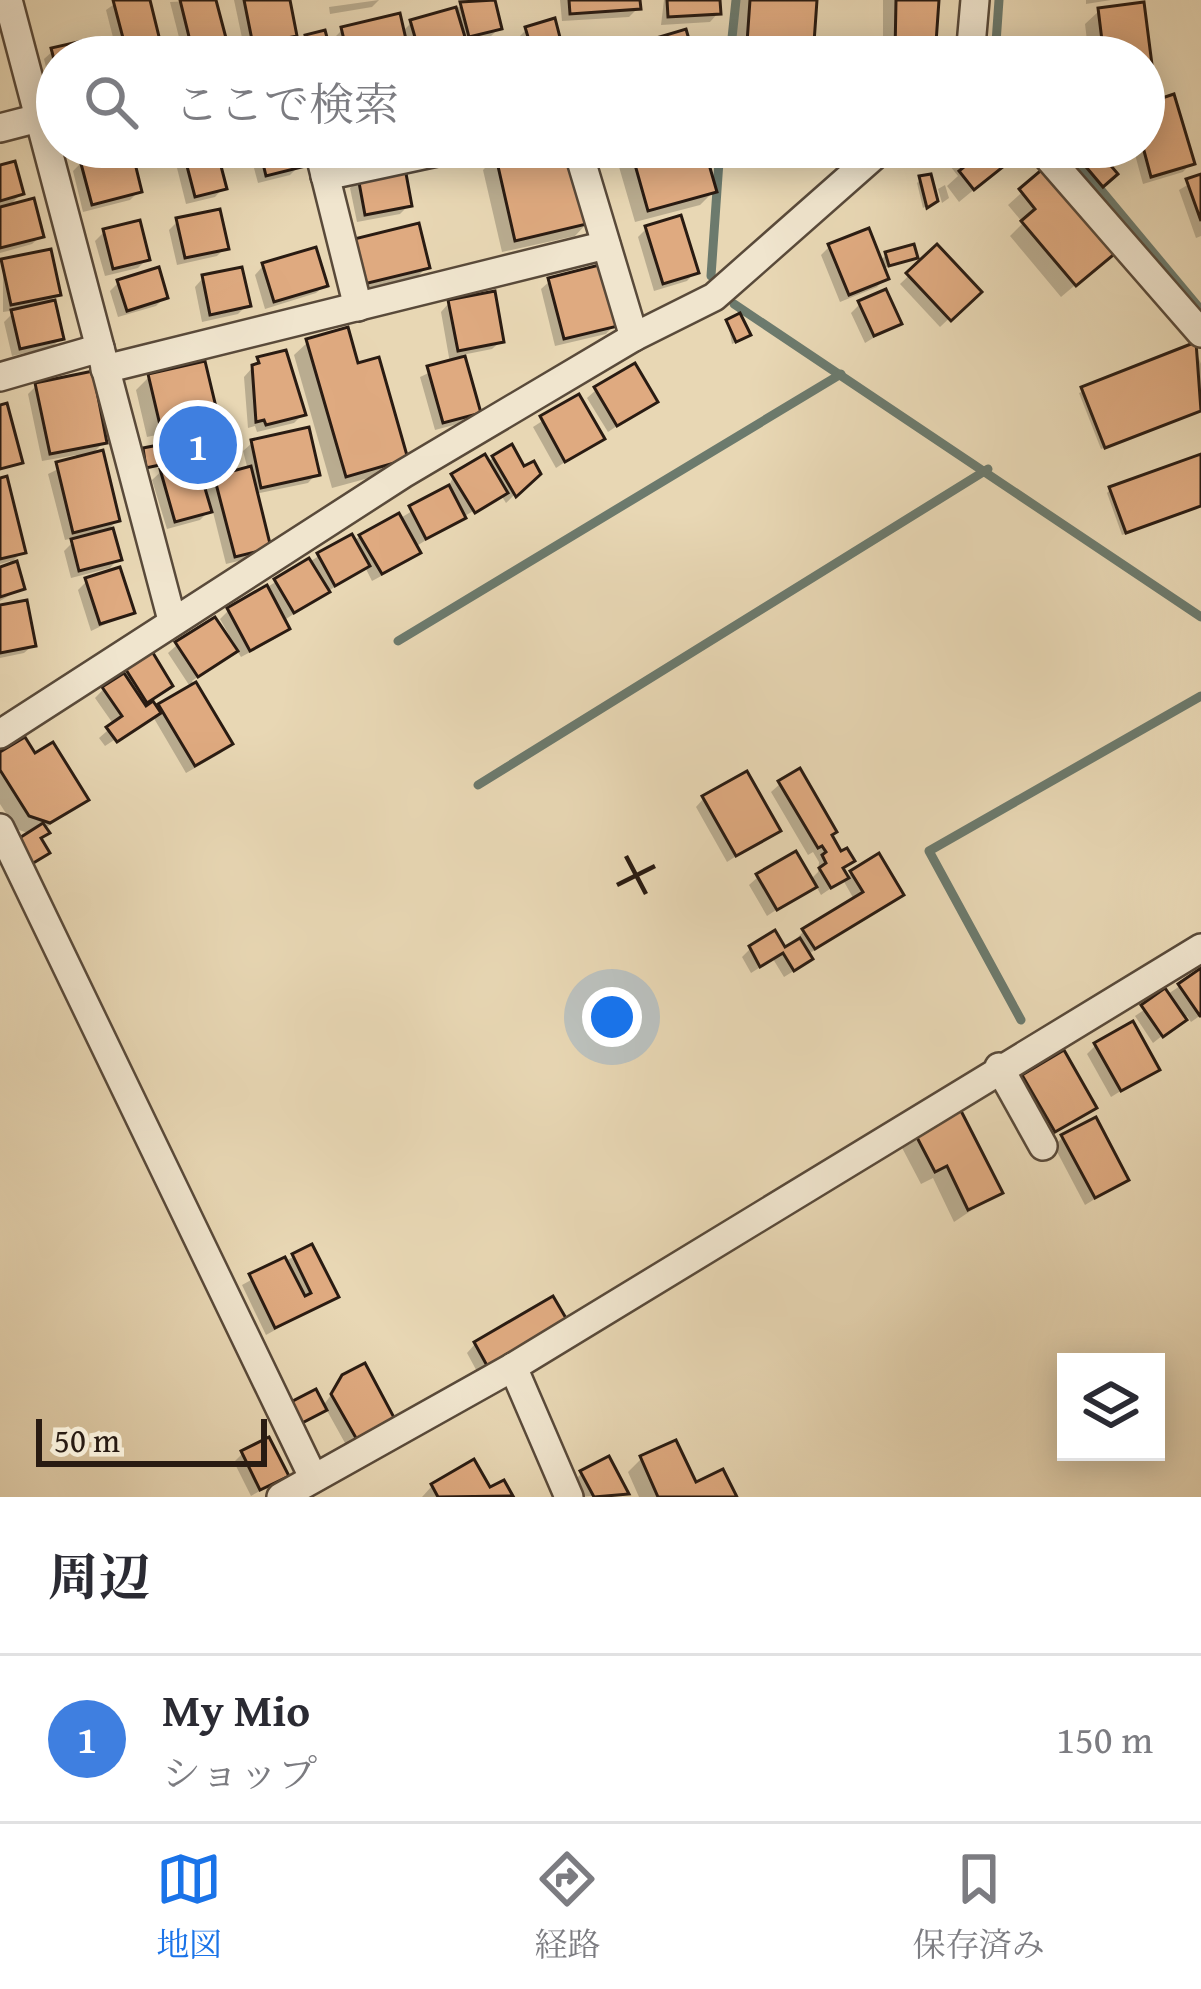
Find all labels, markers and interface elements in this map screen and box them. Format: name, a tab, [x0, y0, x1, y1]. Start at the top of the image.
search box	[36, 36, 1165, 168]
icon: search	[78, 69, 144, 135]
text: ここで検索	[174, 71, 399, 136]
pin: 1	[159, 400, 237, 490]
your location	[582, 987, 642, 1047]
map controls	[1057, 1353, 1165, 1461]
button: layers	[1057, 1353, 1165, 1461]
scale bar	[36, 1413, 267, 1466]
text: 50 m	[54, 1416, 120, 1464]
text: 周辺	[48, 1539, 150, 1614]
text: My Mio	[162, 1677, 310, 1742]
text: 1	[77, 1710, 97, 1767]
text: 150 m	[1056, 1710, 1153, 1767]
text: ショップ	[162, 1744, 317, 1801]
tab: 地図	[156, 1846, 222, 1968]
tab: 経路	[534, 1846, 600, 1968]
tab: 保存済み	[913, 1846, 1045, 1968]

